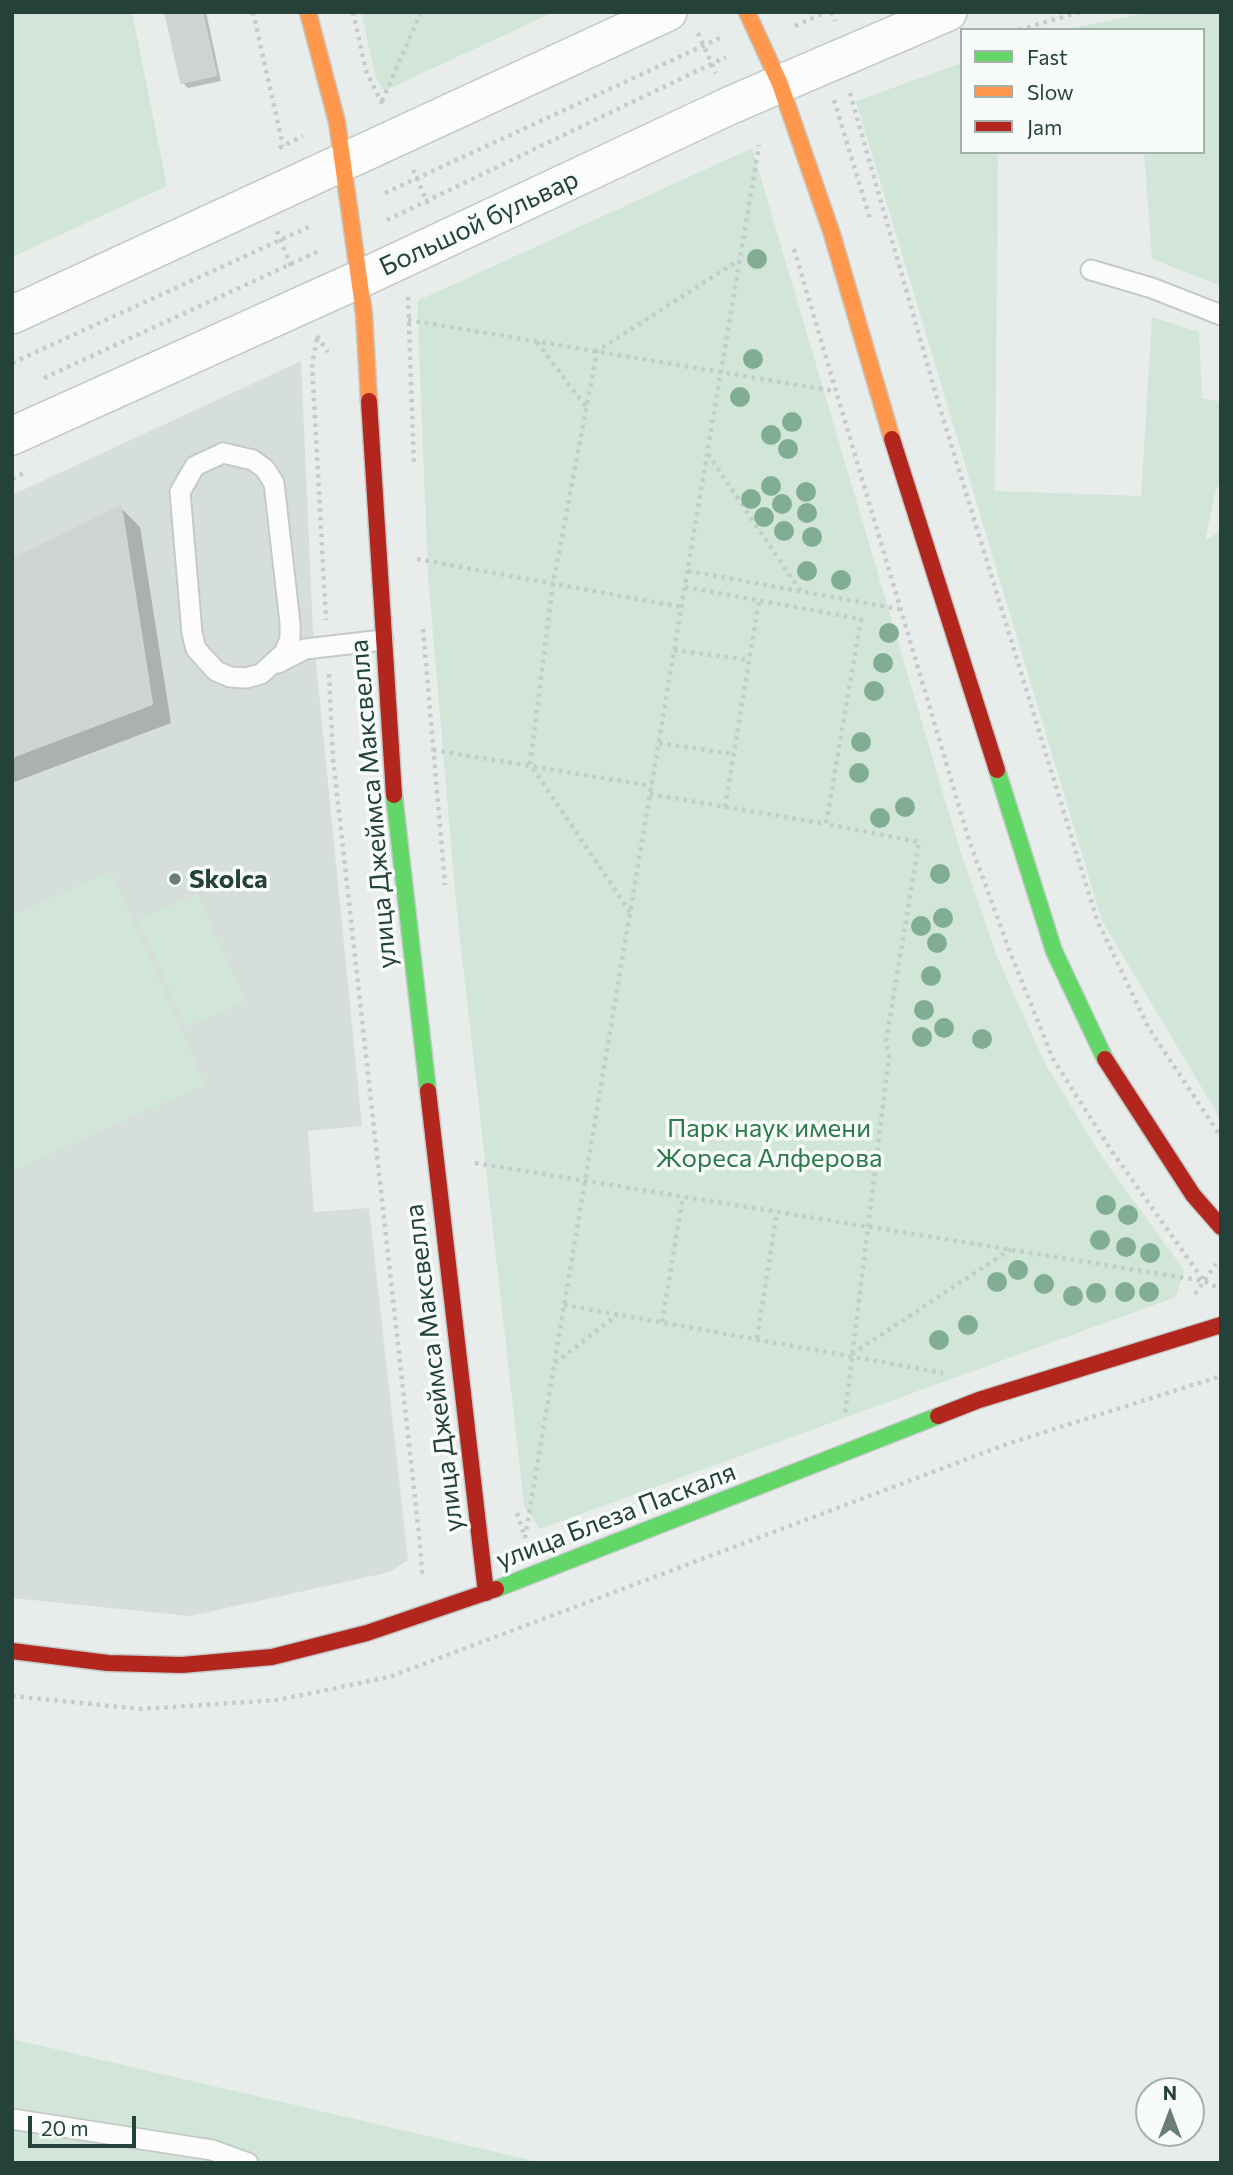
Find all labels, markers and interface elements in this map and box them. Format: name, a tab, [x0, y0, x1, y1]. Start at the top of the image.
legend	[960, 28, 1205, 154]
text: Fast	[1027, 44, 1068, 69]
text: Slow	[1027, 79, 1074, 104]
text: Jam	[1027, 114, 1062, 139]
street label: Большой бульвар	[375, 163, 583, 283]
street label: улица Джеймса Максвелла	[343, 638, 403, 970]
place label: Skolca	[189, 863, 268, 895]
marker: Skolca	[167, 871, 183, 887]
park label: Парк наук имени Жореса Алферова	[656, 1112, 882, 1174]
street label: улица Джеймса Максвелла	[398, 1202, 470, 1534]
street label: улица Блеза Паскаля	[492, 1456, 740, 1576]
north arrow	[1135, 2077, 1205, 2147]
text: N	[1163, 2081, 1177, 2104]
scale bar	[32, 2102, 140, 2146]
text: 20 m	[41, 2115, 89, 2140]

